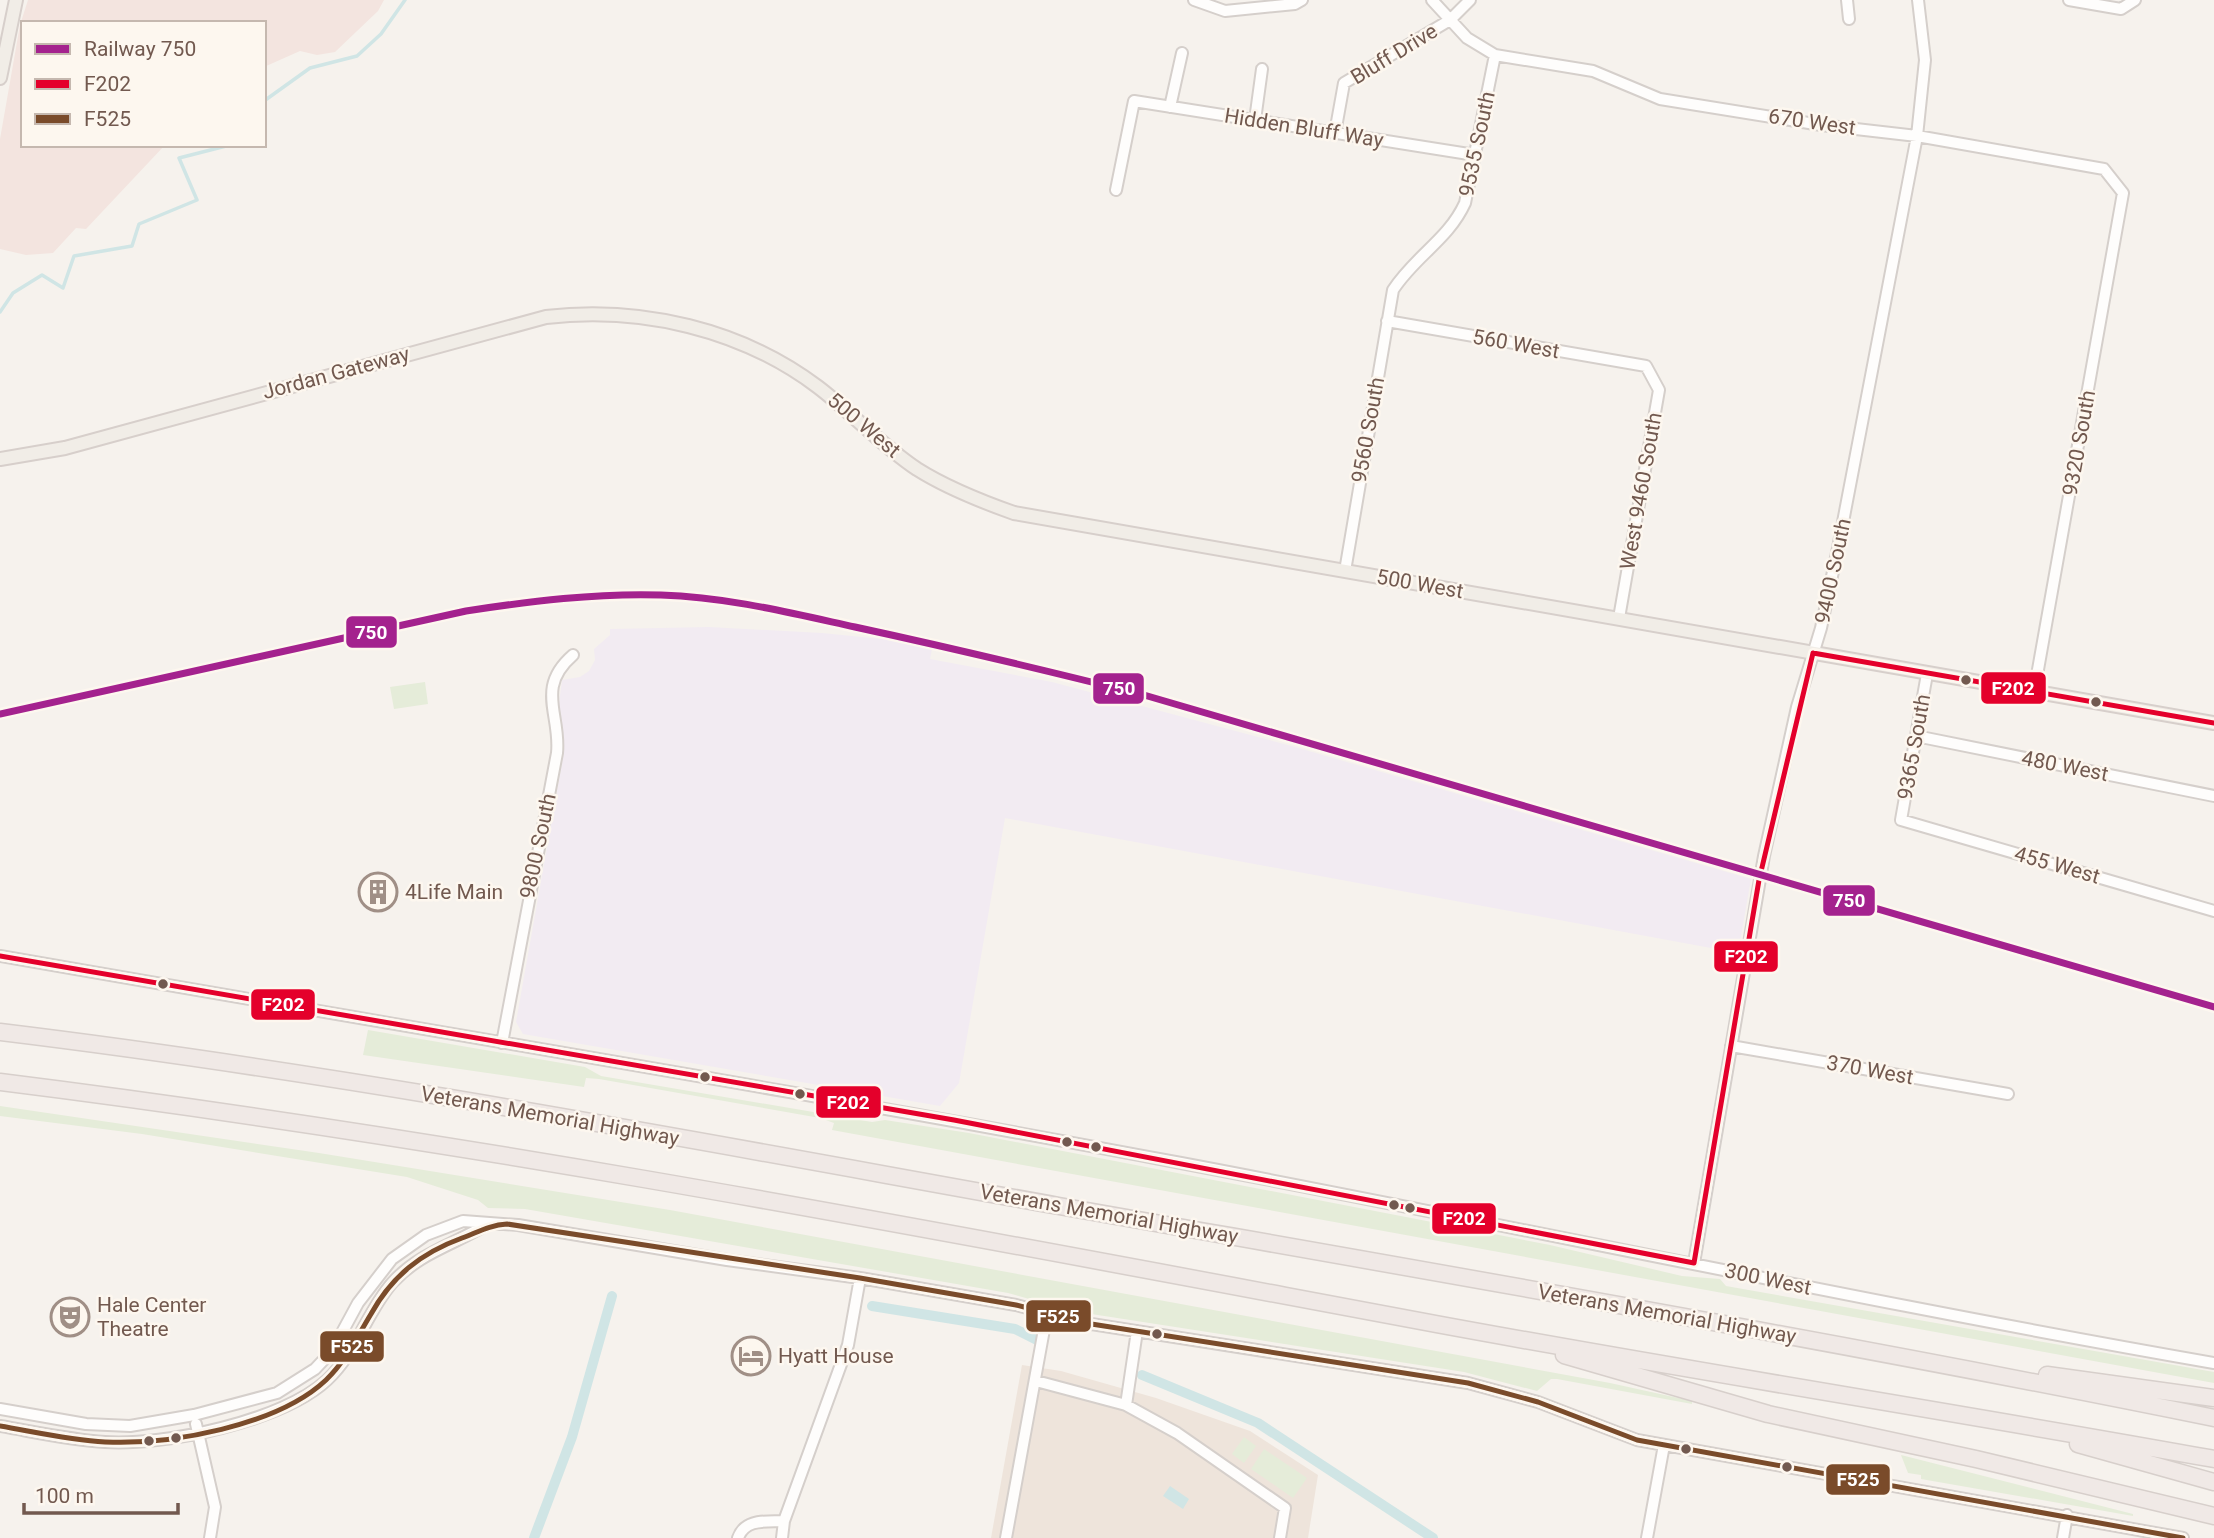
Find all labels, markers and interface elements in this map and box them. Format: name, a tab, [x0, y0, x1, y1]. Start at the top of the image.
street label: Bluff Drive	[1346, 19, 1442, 89]
legend	[21, 21, 266, 147]
text: Railway 750	[84, 37, 196, 61]
text: F202	[84, 72, 131, 96]
street label: 9535 South	[1454, 89, 1500, 199]
street label: Hidden Bluff Way	[1223, 104, 1385, 152]
street label: 670 West	[1767, 104, 1857, 140]
text: F525	[84, 107, 131, 131]
street label: 560 West	[1471, 325, 1561, 363]
street label: Jordan Gateway	[260, 342, 412, 404]
street label: 9560 South	[1347, 375, 1389, 485]
street label: 500 West	[823, 388, 905, 462]
street label: 9320 South	[2058, 388, 2100, 498]
street label: West 9460 South	[1615, 411, 1667, 571]
street label: 9400 South	[1810, 516, 1856, 626]
street label: 500 West	[1375, 565, 1465, 603]
line badge: 750	[345, 615, 398, 649]
text: 750	[355, 621, 387, 644]
line badge: F202	[1980, 671, 2047, 705]
line badge: 750	[1092, 672, 1145, 705]
unlabelled marker	[1959, 673, 1973, 687]
text: 750	[1103, 677, 1135, 700]
text: F202	[1991, 677, 2035, 700]
street label: 9365 South	[1893, 692, 1935, 802]
unlabelled marker	[2089, 695, 2103, 709]
street label: 480 West	[2020, 746, 2110, 786]
street label: 9800 South	[515, 791, 561, 901]
street label: 455 West	[2012, 841, 2103, 889]
building icon: 4Life Main	[357, 871, 399, 913]
place label: 4Life Main	[405, 880, 503, 904]
line badge: 750	[1822, 884, 1876, 917]
text: 750	[1833, 889, 1865, 912]
line badge: F202	[1713, 940, 1779, 973]
text: F202	[1724, 945, 1768, 968]
unlabelled marker	[156, 977, 170, 991]
line badge: F202	[250, 988, 316, 1021]
text: F202	[261, 993, 305, 1016]
street label: 370 West	[1825, 1051, 1915, 1089]
unlabelled marker	[698, 1070, 712, 1084]
street label: Veterans Memorial Highway	[419, 1081, 681, 1151]
line badge: F202	[815, 1085, 882, 1119]
unlabelled marker	[793, 1087, 807, 1101]
text: F202	[826, 1091, 870, 1114]
unlabelled marker	[1060, 1135, 1074, 1149]
unlabelled marker	[1089, 1140, 1103, 1154]
street label: Veterans Memorial Highway	[978, 1179, 1240, 1249]
unlabelled marker	[1387, 1198, 1401, 1212]
unlabelled marker	[1403, 1201, 1417, 1215]
line badge: F202	[1431, 1202, 1497, 1235]
text: F202	[1442, 1207, 1486, 1230]
street label: 300 West	[1723, 1258, 1814, 1300]
street label: Veterans Memorial Highway	[1536, 1279, 1798, 1349]
place label: Hale Center Theatre	[97, 1293, 206, 1341]
theatre icon: Hale Center Theatre	[49, 1296, 91, 1338]
line badge: F525	[1025, 1299, 1092, 1333]
text: F525	[1036, 1305, 1080, 1328]
unlabelled marker	[1150, 1327, 1164, 1341]
line badge: F525	[319, 1330, 385, 1363]
text: F525	[330, 1335, 374, 1358]
hotel icon: Hyatt House	[730, 1335, 772, 1377]
place label: Hyatt House	[778, 1344, 894, 1368]
unlabelled marker	[169, 1431, 183, 1445]
unlabelled marker	[142, 1434, 156, 1448]
unlabelled marker	[1679, 1442, 1693, 1456]
unlabelled marker	[1780, 1460, 1794, 1474]
line badge: F525	[1825, 1463, 1891, 1496]
text: F525	[1836, 1468, 1880, 1491]
scale bar	[24, 1472, 178, 1516]
text: 100 m	[35, 1484, 94, 1508]

